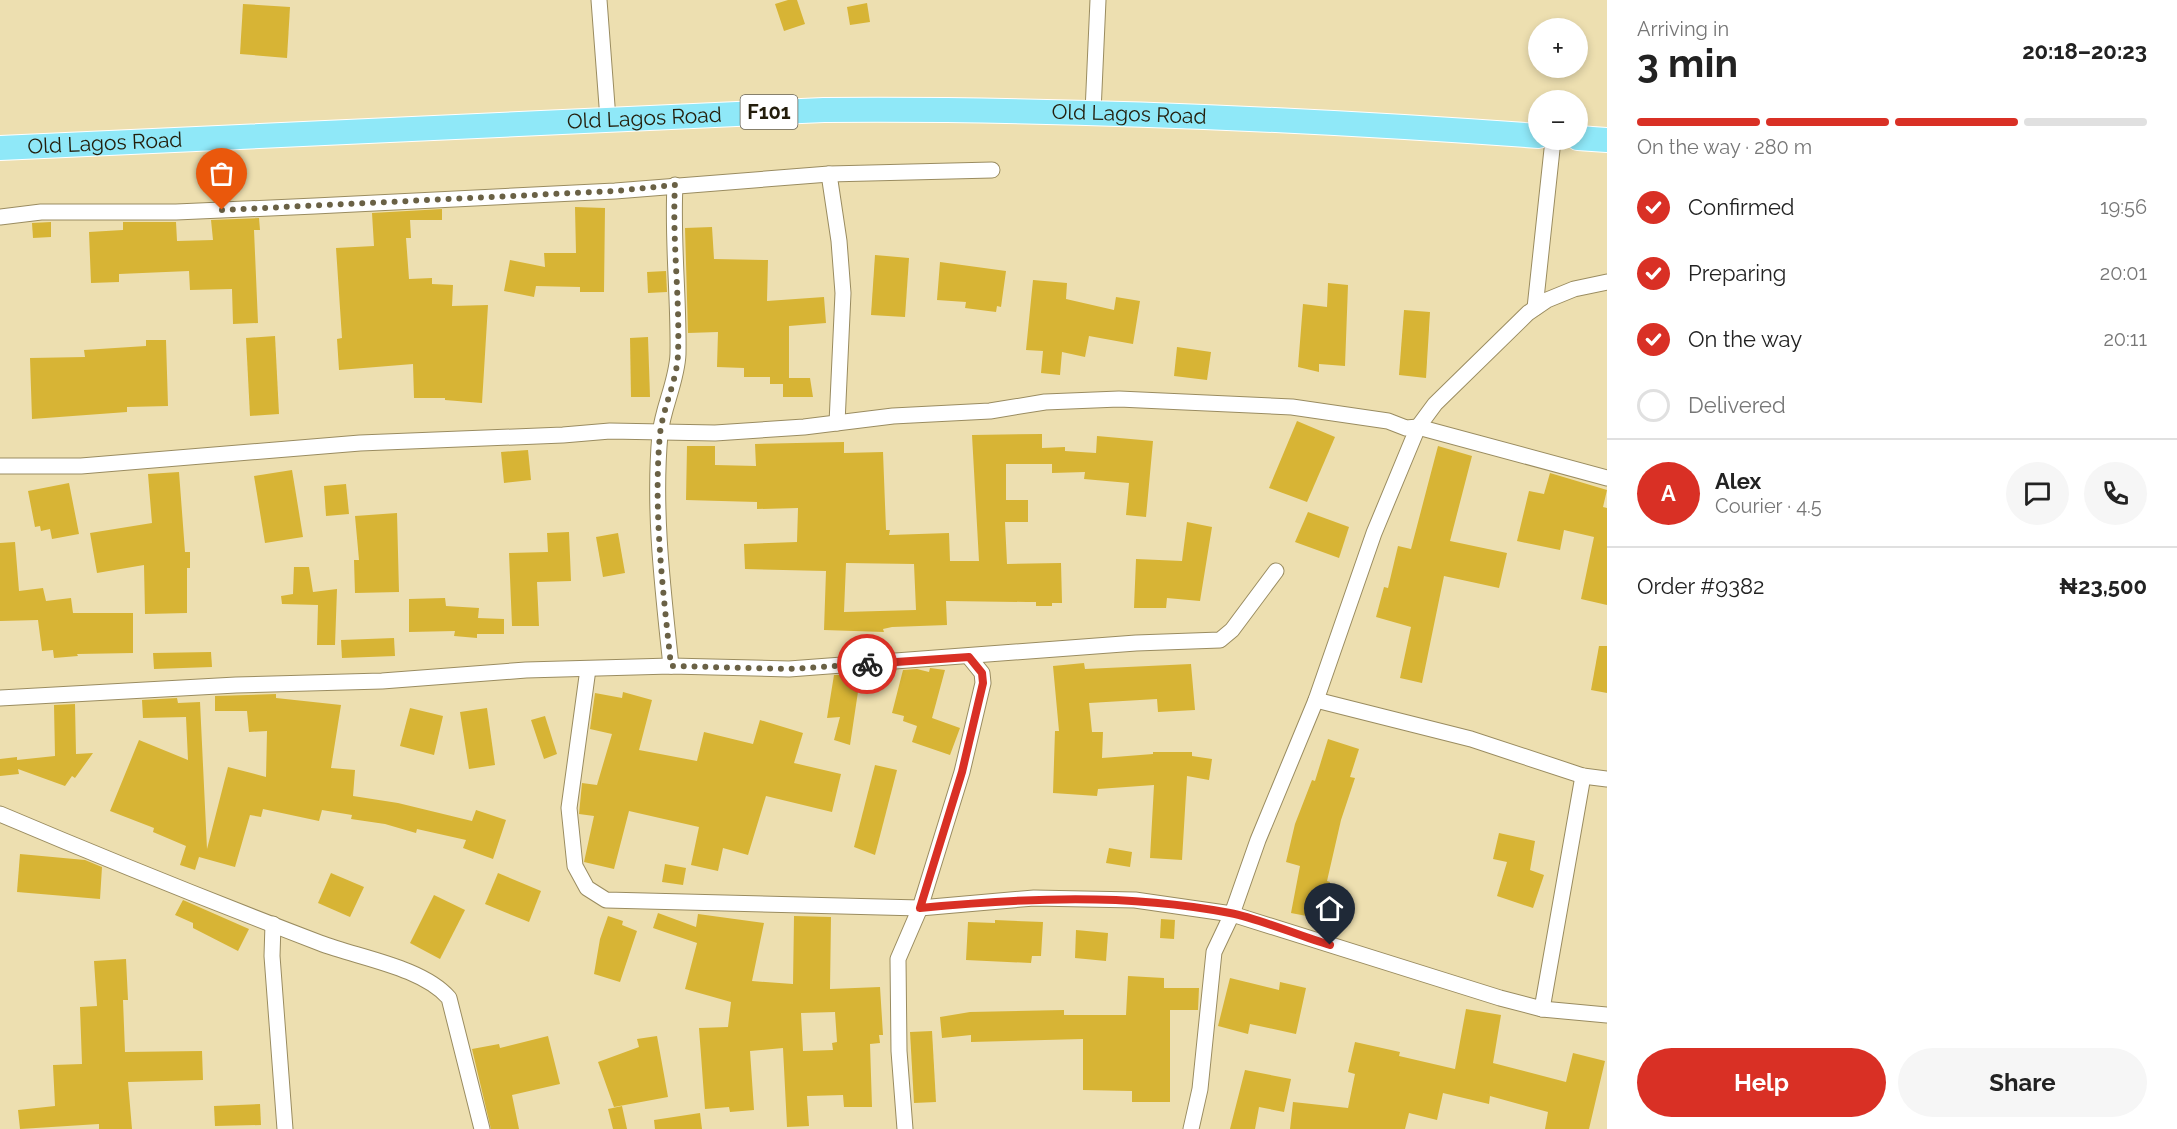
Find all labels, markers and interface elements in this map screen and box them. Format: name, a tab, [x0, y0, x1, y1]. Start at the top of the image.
text: Arriving in	[1637, 17, 1729, 41]
map controls	[1528, 18, 1588, 150]
button: +	[1528, 18, 1588, 78]
text: 20:18–20:23	[2022, 38, 2147, 64]
text: 3 min	[1637, 40, 1738, 86]
button: −	[1528, 90, 1588, 150]
road number: F101	[740, 95, 798, 129]
street label: Old Lagos Road	[1051, 99, 1207, 129]
street label: Old Lagos Road	[566, 102, 722, 134]
street label: Old Lagos Road	[27, 127, 183, 159]
text: On the way · 280 m	[1637, 135, 1812, 159]
pin	[196, 148, 247, 210]
icon: bag	[205, 157, 238, 190]
icon: check	[1637, 191, 1670, 224]
text: Confirmed	[1688, 194, 1795, 220]
text: 19:56	[2100, 195, 2147, 219]
icon: check	[1637, 257, 1670, 290]
text: Preparing	[1688, 260, 1786, 286]
text: 20:01	[2100, 261, 2147, 285]
icon: check	[1637, 323, 1670, 356]
text: On the way	[1688, 326, 1802, 352]
text: 20:11	[2103, 327, 2147, 351]
text: Delivered	[1688, 392, 1786, 418]
button: chat	[2006, 462, 2069, 525]
button: phone	[2084, 462, 2147, 525]
text: Alex	[1715, 468, 1761, 494]
text: A	[1661, 480, 1676, 506]
text: Courier · 4.5	[1715, 494, 1822, 518]
text: Order #9382	[1637, 573, 1764, 599]
text: ₦23,500	[2059, 573, 2147, 599]
courier	[837, 634, 897, 694]
icon: bike	[851, 648, 884, 681]
pin	[1304, 883, 1355, 945]
icon: home	[1313, 892, 1346, 925]
button: Help	[1637, 1048, 1886, 1117]
button: Share	[1898, 1048, 2147, 1117]

